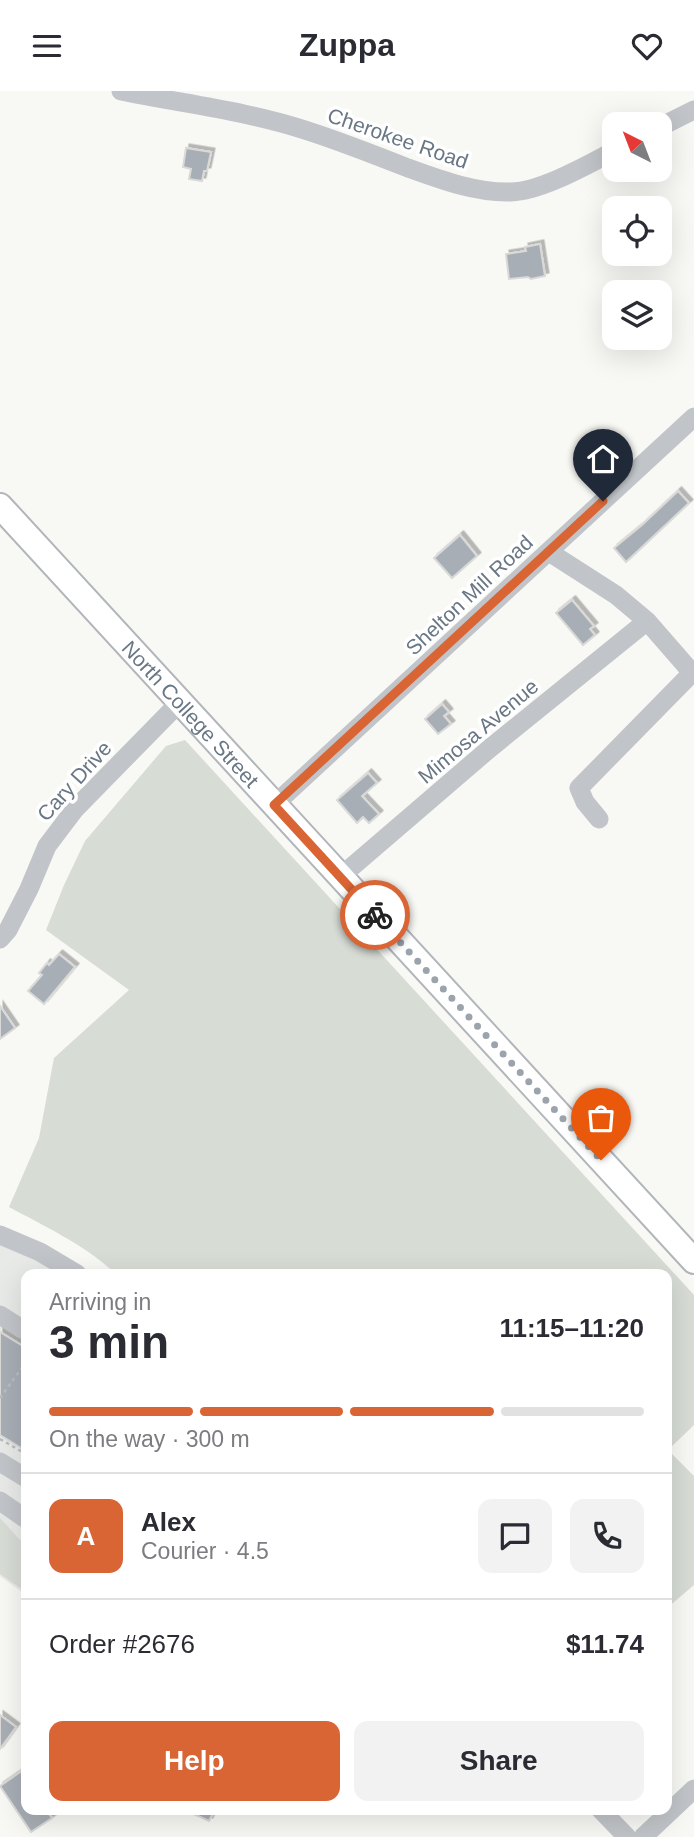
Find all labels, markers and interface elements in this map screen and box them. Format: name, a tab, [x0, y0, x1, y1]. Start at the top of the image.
icon: menu	[28, 27, 66, 65]
text: Zuppa	[299, 27, 395, 63]
icon: heart	[628, 27, 666, 65]
street label: Cherokee Road	[325, 103, 471, 173]
north arrow	[602, 112, 672, 182]
map controls	[602, 112, 672, 350]
button: locate	[602, 196, 672, 266]
button: layers	[602, 280, 672, 350]
pin	[573, 429, 633, 501]
icon: home	[584, 440, 622, 478]
street label: Shelton Mill Road	[401, 530, 537, 660]
street label: North College Street	[118, 636, 264, 792]
street label: Mimosa Avenue	[414, 674, 542, 788]
street label: Cary Drive	[32, 736, 116, 826]
courier	[340, 880, 410, 950]
icon: bike	[356, 896, 394, 934]
pin	[571, 1088, 631, 1160]
icon: bag	[582, 1099, 620, 1137]
text: Arriving in	[49, 1289, 151, 1315]
text: 11:15–11:20	[499, 1313, 644, 1343]
text: 3 min	[49, 1316, 169, 1368]
text: On the way · 300 m	[49, 1426, 250, 1452]
button: chat	[478, 1499, 552, 1573]
button: phone	[570, 1499, 644, 1573]
text: Alex	[141, 1507, 196, 1537]
text: A	[77, 1521, 95, 1551]
text: Courier · 4.5	[141, 1538, 269, 1564]
text: Order #2676	[49, 1629, 195, 1659]
text: $11.74	[566, 1629, 644, 1659]
button: Help	[49, 1721, 340, 1801]
button: Share	[354, 1721, 644, 1801]

